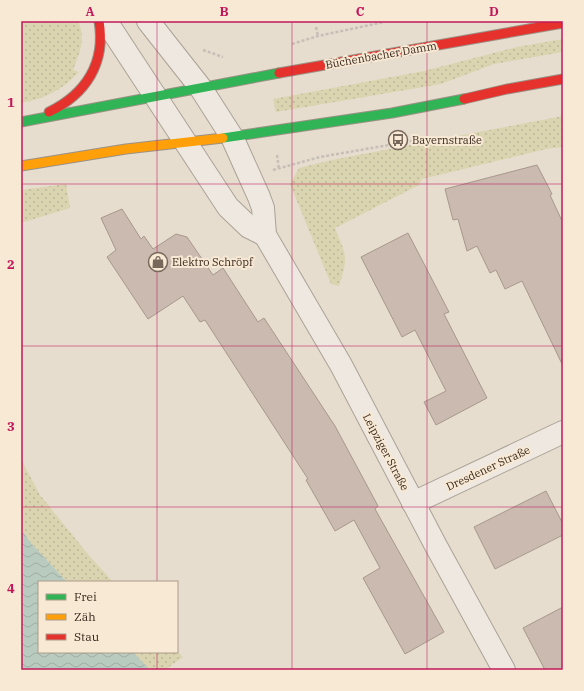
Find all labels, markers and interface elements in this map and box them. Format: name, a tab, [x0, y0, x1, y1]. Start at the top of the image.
text: A	[85, 3, 95, 20]
text: B	[219, 3, 229, 20]
text: C	[356, 3, 365, 20]
text: D	[489, 3, 499, 20]
street label: Büchenbacher Damm	[324, 38, 438, 72]
text: 1	[7, 94, 15, 111]
bus stop icon: Bayernstraße	[387, 129, 409, 151]
place label: Bayernstraße	[412, 133, 482, 147]
shop icon: Elektro Schröpf	[147, 251, 169, 273]
place label: Elektro Schröpf	[172, 255, 254, 269]
text: 2	[7, 256, 15, 273]
street label: Leipziger Straße	[360, 411, 412, 493]
text: 3	[7, 418, 15, 435]
street label: Dresdener Straße	[444, 442, 532, 494]
text: 4	[7, 580, 15, 597]
legend	[38, 581, 178, 653]
text: Frei	[74, 589, 97, 604]
text: Zäh	[74, 609, 96, 624]
text: Stau	[74, 629, 100, 644]

